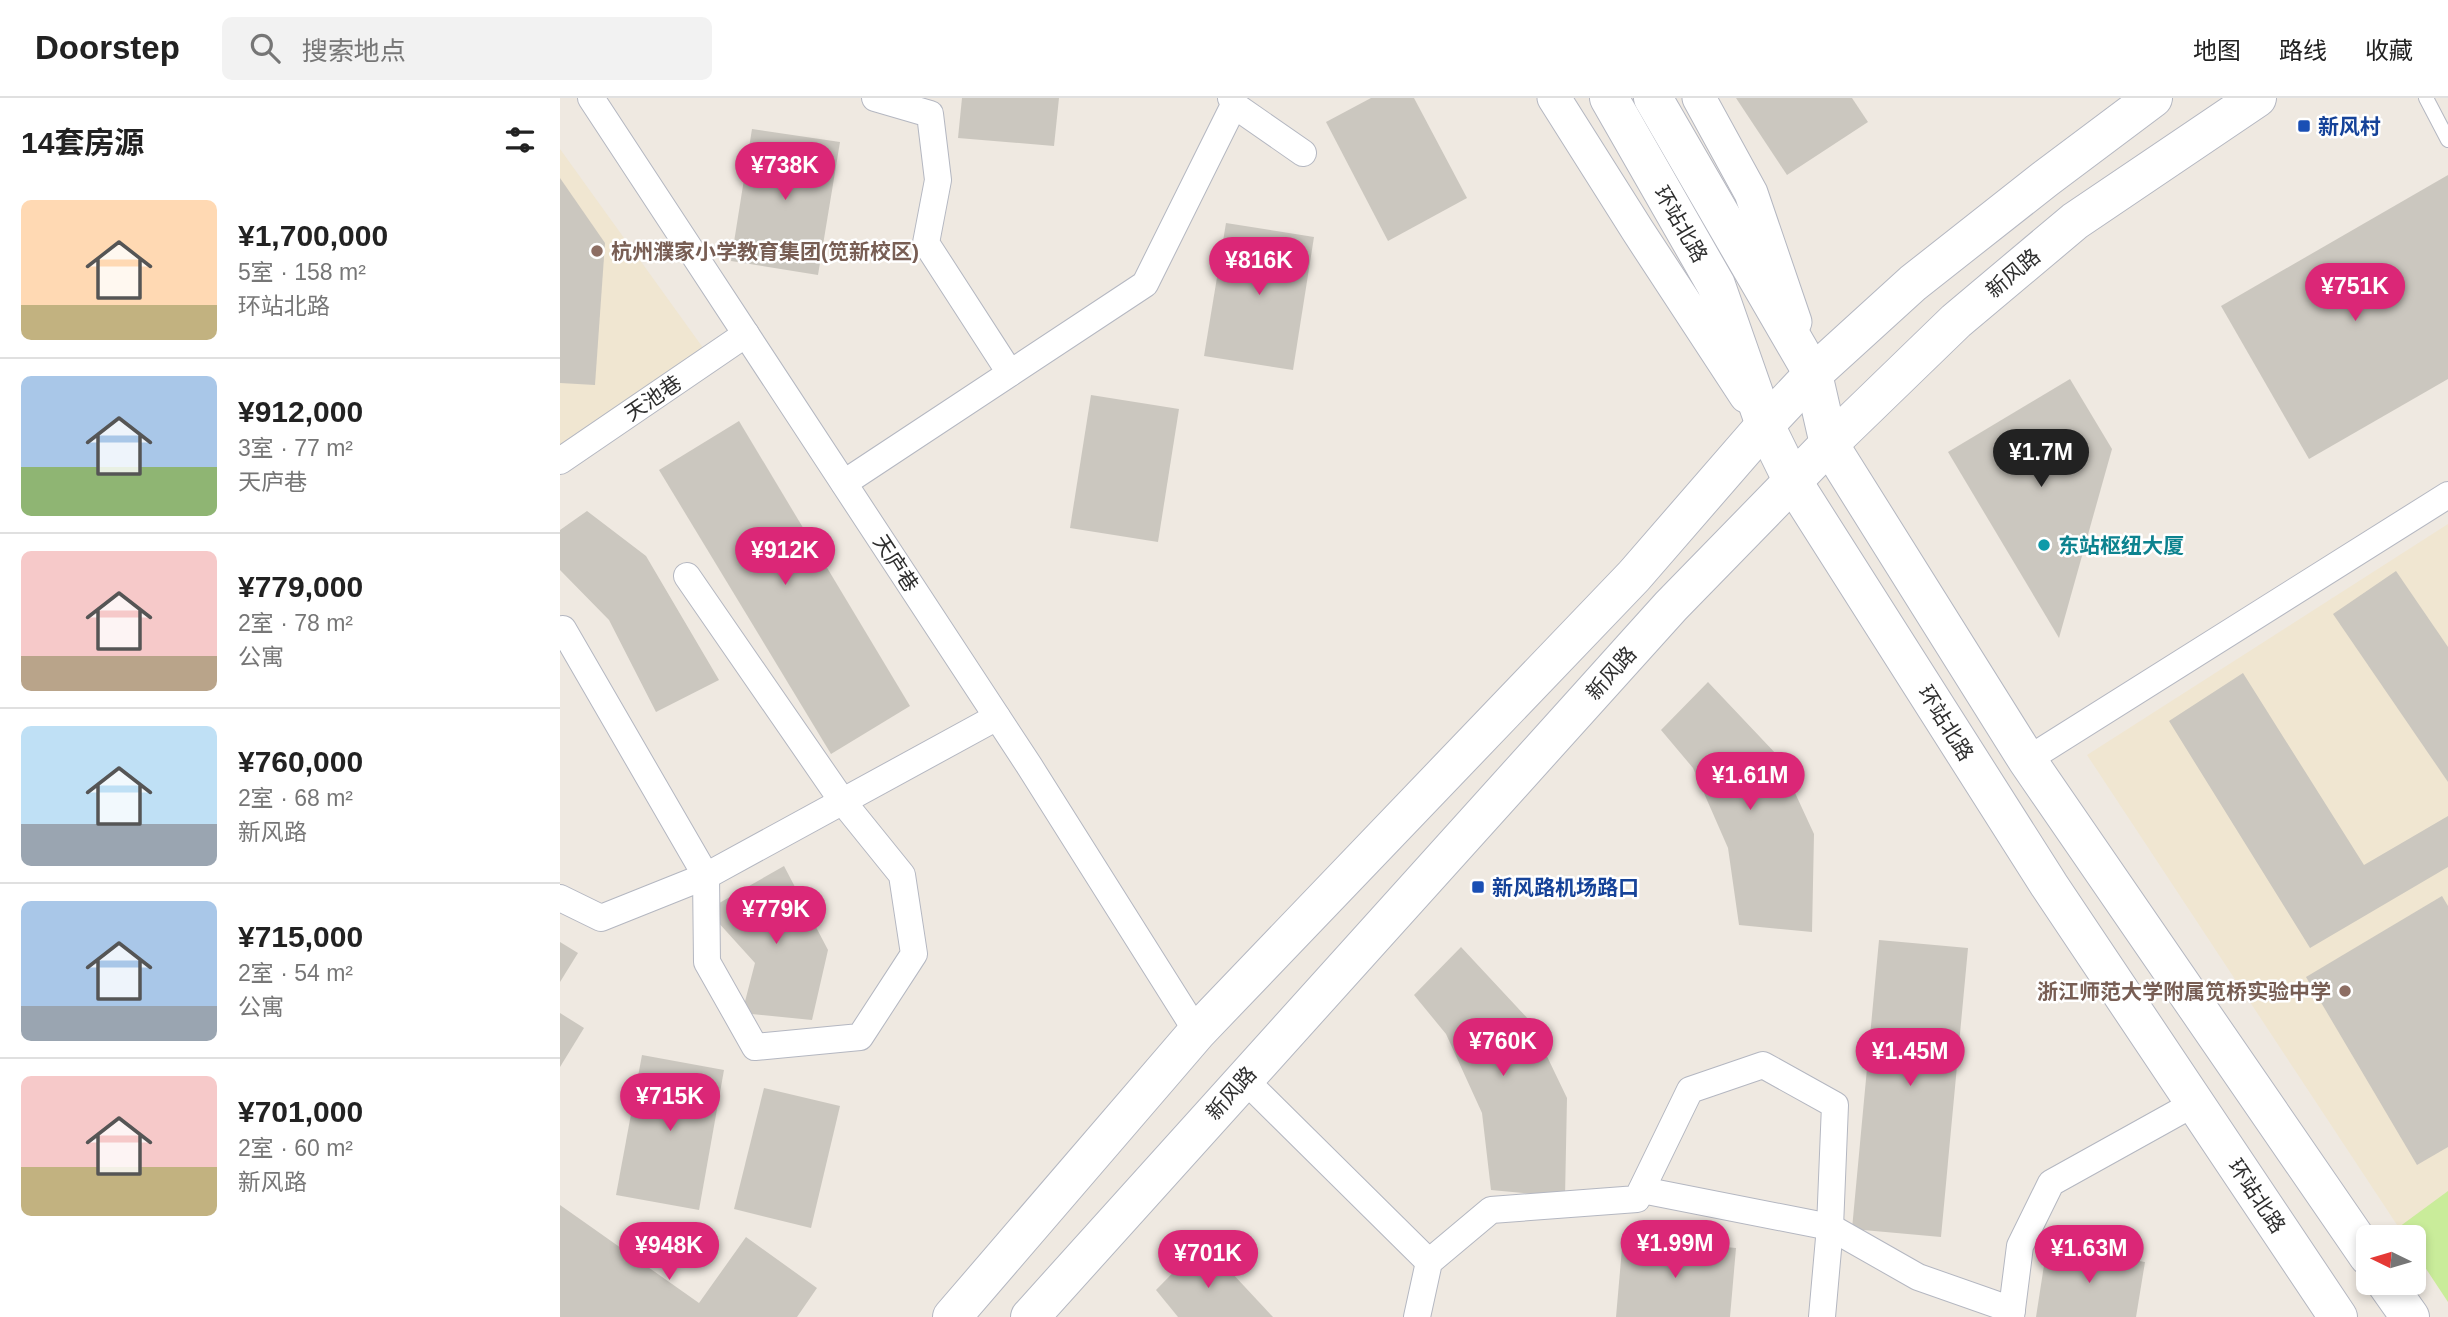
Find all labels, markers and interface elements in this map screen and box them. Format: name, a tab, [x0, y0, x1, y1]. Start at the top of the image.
search box	[222, 17, 712, 80]
text: Doorstep	[35, 29, 180, 66]
icon: search	[246, 29, 284, 67]
text: 搜索地点	[302, 36, 406, 66]
text: 地图	[2193, 37, 2241, 64]
text: 路线	[2279, 37, 2327, 64]
text: 收藏	[2365, 37, 2413, 64]
place label: 新风村	[2318, 115, 2381, 138]
marker: 新风村	[2296, 118, 2312, 134]
icon: filters	[501, 121, 539, 159]
text: 14套房源	[21, 126, 144, 159]
pin: ¥738K	[736, 142, 834, 202]
text: ¥738K	[751, 152, 819, 178]
street label: 环站北路	[1650, 182, 1712, 266]
text: ¥1,700,000	[238, 219, 388, 252]
icon: home	[77, 228, 161, 312]
pin: ¥816K	[1210, 238, 1308, 297]
place label: 杭州濮家小学教育集团(笕新校区)	[611, 240, 919, 263]
marker: 杭州濮家小学教育集团(笕新校区)	[589, 243, 605, 259]
street label: 新风路	[1981, 244, 2045, 302]
text: ¥816K	[1225, 247, 1293, 273]
text: 5室 · 158 m²	[238, 259, 366, 285]
pin: ¥751K	[2306, 264, 2404, 323]
text: ¥751K	[2321, 273, 2389, 299]
text: 环站北路	[238, 293, 330, 319]
street label: 天池巷	[620, 371, 686, 425]
text: ¥912,000	[238, 395, 363, 428]
icon: home	[77, 404, 161, 488]
pin: ¥1.7M	[1992, 430, 2090, 489]
text: 3室 · 77 m²	[238, 435, 353, 461]
text: ¥1.7M	[2009, 439, 2073, 465]
text: 天庐巷	[238, 469, 307, 495]
pin: ¥912K	[736, 528, 834, 587]
street label: 天庐巷	[869, 530, 923, 596]
place label: 东站枢纽大厦	[2058, 534, 2184, 557]
text: ¥912K	[751, 537, 819, 563]
marker: 东站枢纽大厦	[2036, 537, 2052, 553]
text: ¥779,000	[238, 570, 363, 603]
icon: home	[77, 579, 161, 663]
text: 2室 · 78 m²	[238, 610, 353, 636]
street label: 新风路	[1581, 642, 1641, 704]
text: 公寓	[238, 644, 284, 670]
street label: 环站北路	[1914, 681, 1978, 765]
text: ¥760,000	[238, 745, 363, 778]
pin: ¥1.61M	[1693, 752, 1807, 812]
icon: home	[77, 754, 161, 838]
text: ¥1.61M	[1712, 762, 1788, 788]
text: 2室 · 68 m²	[238, 785, 353, 811]
text: 新风路	[238, 819, 307, 845]
place label: 新风路机场路口	[1492, 876, 1639, 899]
marker: 新风路机场路口	[1470, 879, 1486, 895]
pin: ¥779K	[727, 886, 825, 946]
text: ¥779K	[742, 896, 810, 922]
text: ¥715,000	[238, 920, 363, 953]
icon: home	[77, 929, 161, 1013]
text: 2室 · 54 m²	[238, 960, 353, 986]
place label: 浙江师范大学附属笕桥实验中学	[2037, 980, 2331, 1003]
marker: 浙江师范大学附属笕桥实验中学	[2337, 983, 2353, 999]
text: 公寓	[238, 994, 284, 1020]
pin: ¥760K	[1454, 1018, 1552, 1078]
text: ¥760K	[1469, 1028, 1537, 1054]
pin: ¥1.45M	[1853, 1028, 1967, 1088]
text: ¥1.45M	[1872, 1038, 1948, 1064]
street label: 新风路	[1201, 1062, 1261, 1124]
pin: ¥715K	[621, 1074, 719, 1133]
text: ¥715K	[636, 1083, 704, 1109]
text: ¥701,000	[238, 1095, 363, 1128]
icon: home	[77, 1104, 161, 1188]
text: 2室 · 60 m²	[238, 1135, 353, 1161]
street label: 环站北路	[2224, 1155, 2290, 1237]
text: 新风路	[238, 1169, 307, 1195]
pin: ¥1.99M	[1618, 1220, 1732, 1280]
pin: ¥948K	[620, 1222, 718, 1282]
north arrow	[2356, 1225, 2426, 1295]
map controls	[2356, 1225, 2426, 1295]
pin: ¥1.63M	[2032, 1226, 2146, 1285]
pin: ¥701K	[1159, 1230, 1257, 1290]
text: ¥1.99M	[1637, 1230, 1713, 1256]
text: ¥948K	[635, 1232, 703, 1258]
text: ¥1.63M	[2051, 1235, 2127, 1261]
text: ¥701K	[1174, 1240, 1242, 1266]

